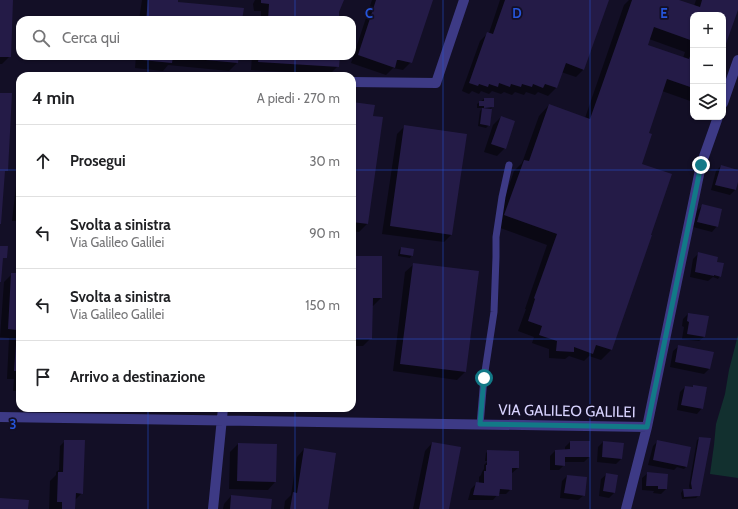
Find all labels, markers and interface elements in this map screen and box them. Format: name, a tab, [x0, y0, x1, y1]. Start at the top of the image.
text: C	[365, 5, 373, 21]
text: D	[512, 5, 522, 21]
text: E	[660, 5, 668, 21]
map controls	[690, 12, 726, 120]
button: +	[690, 12, 726, 48]
search box	[16, 16, 356, 60]
icon: search	[30, 27, 52, 49]
text: Cerca qui	[62, 29, 120, 47]
button: −	[690, 48, 726, 84]
button: layers	[690, 84, 726, 120]
text: 4 min	[32, 88, 75, 108]
text: A piedi · 270 m	[257, 90, 340, 106]
icon: ahead	[32, 150, 54, 172]
text: Prosegui	[70, 152, 126, 170]
text: 30 m	[310, 153, 340, 169]
route end	[692, 156, 710, 174]
text: Svolta a sinistra	[70, 216, 171, 234]
icon: left	[32, 222, 54, 244]
text: 90 m	[309, 225, 340, 241]
text: Via Galileo Galilei	[70, 234, 164, 250]
text: Svolta a sinistra	[70, 288, 171, 306]
icon: left	[32, 294, 54, 316]
text: 150 m	[305, 297, 340, 313]
text: Via Galileo Galilei	[70, 306, 164, 322]
icon: arrive	[32, 366, 54, 388]
text: Arrivo a destinazione	[70, 368, 205, 386]
route start	[475, 369, 493, 387]
street label: VIA GALILEO GALILEI	[498, 401, 636, 421]
text: 3	[9, 416, 17, 432]

